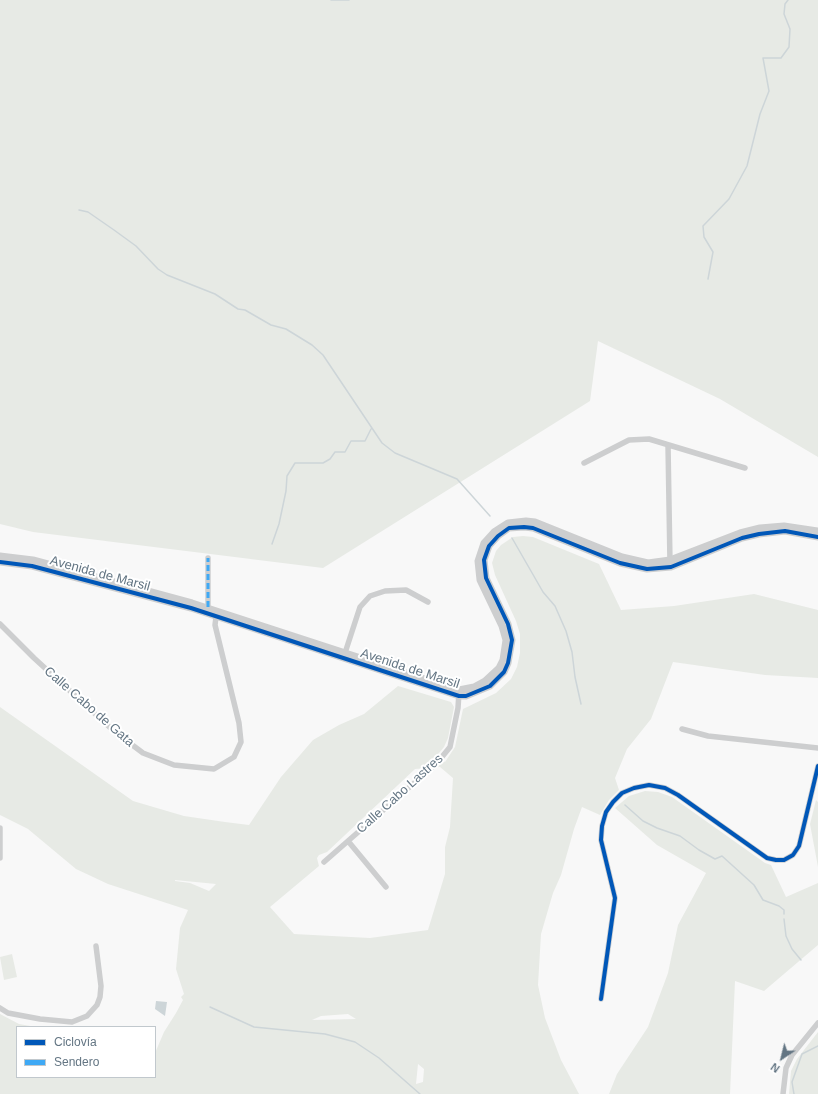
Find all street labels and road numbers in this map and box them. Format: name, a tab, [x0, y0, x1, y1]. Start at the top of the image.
street label: Avenida de Marsil	[48, 553, 152, 595]
street label: Avenida de Marsil	[359, 646, 461, 692]
street label: Calle Cabo de Gata	[41, 664, 137, 750]
street label: Calle Cabo Lastres	[354, 751, 446, 837]

